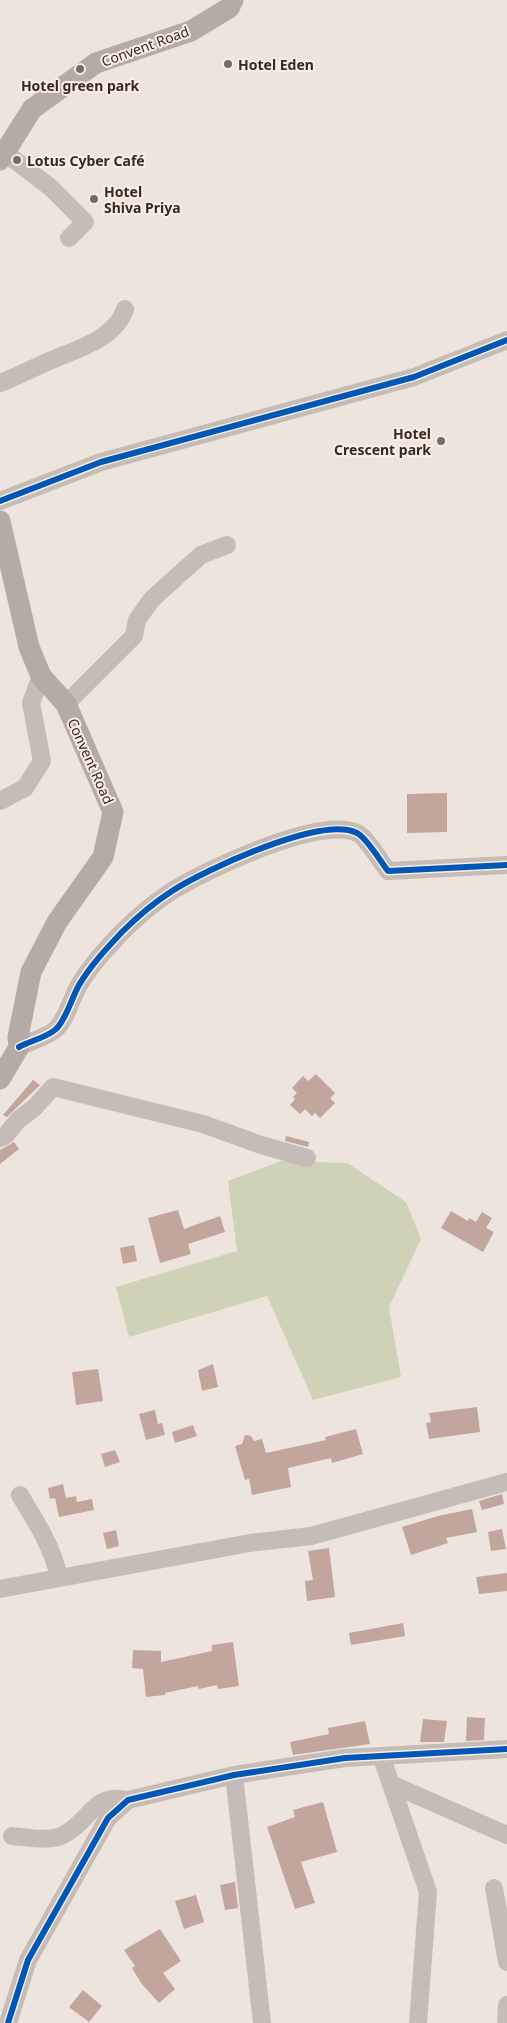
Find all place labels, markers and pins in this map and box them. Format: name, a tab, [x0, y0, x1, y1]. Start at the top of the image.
place label: Hotel Eden	[238, 55, 314, 74]
marker: Hotel Eden	[222, 58, 234, 70]
marker: Hotel green park	[74, 63, 86, 75]
place label: Hotel green park	[21, 76, 139, 95]
place label: Lotus Cyber Café	[27, 151, 145, 170]
marker: Lotus Cyber Café	[11, 154, 23, 166]
place label: Hotel Shiva Priya	[104, 182, 181, 217]
marker: Hotel Shiva Priya	[88, 193, 100, 205]
place label: Hotel Crescent park	[334, 424, 431, 459]
marker: Hotel Crescent park	[435, 435, 447, 447]

